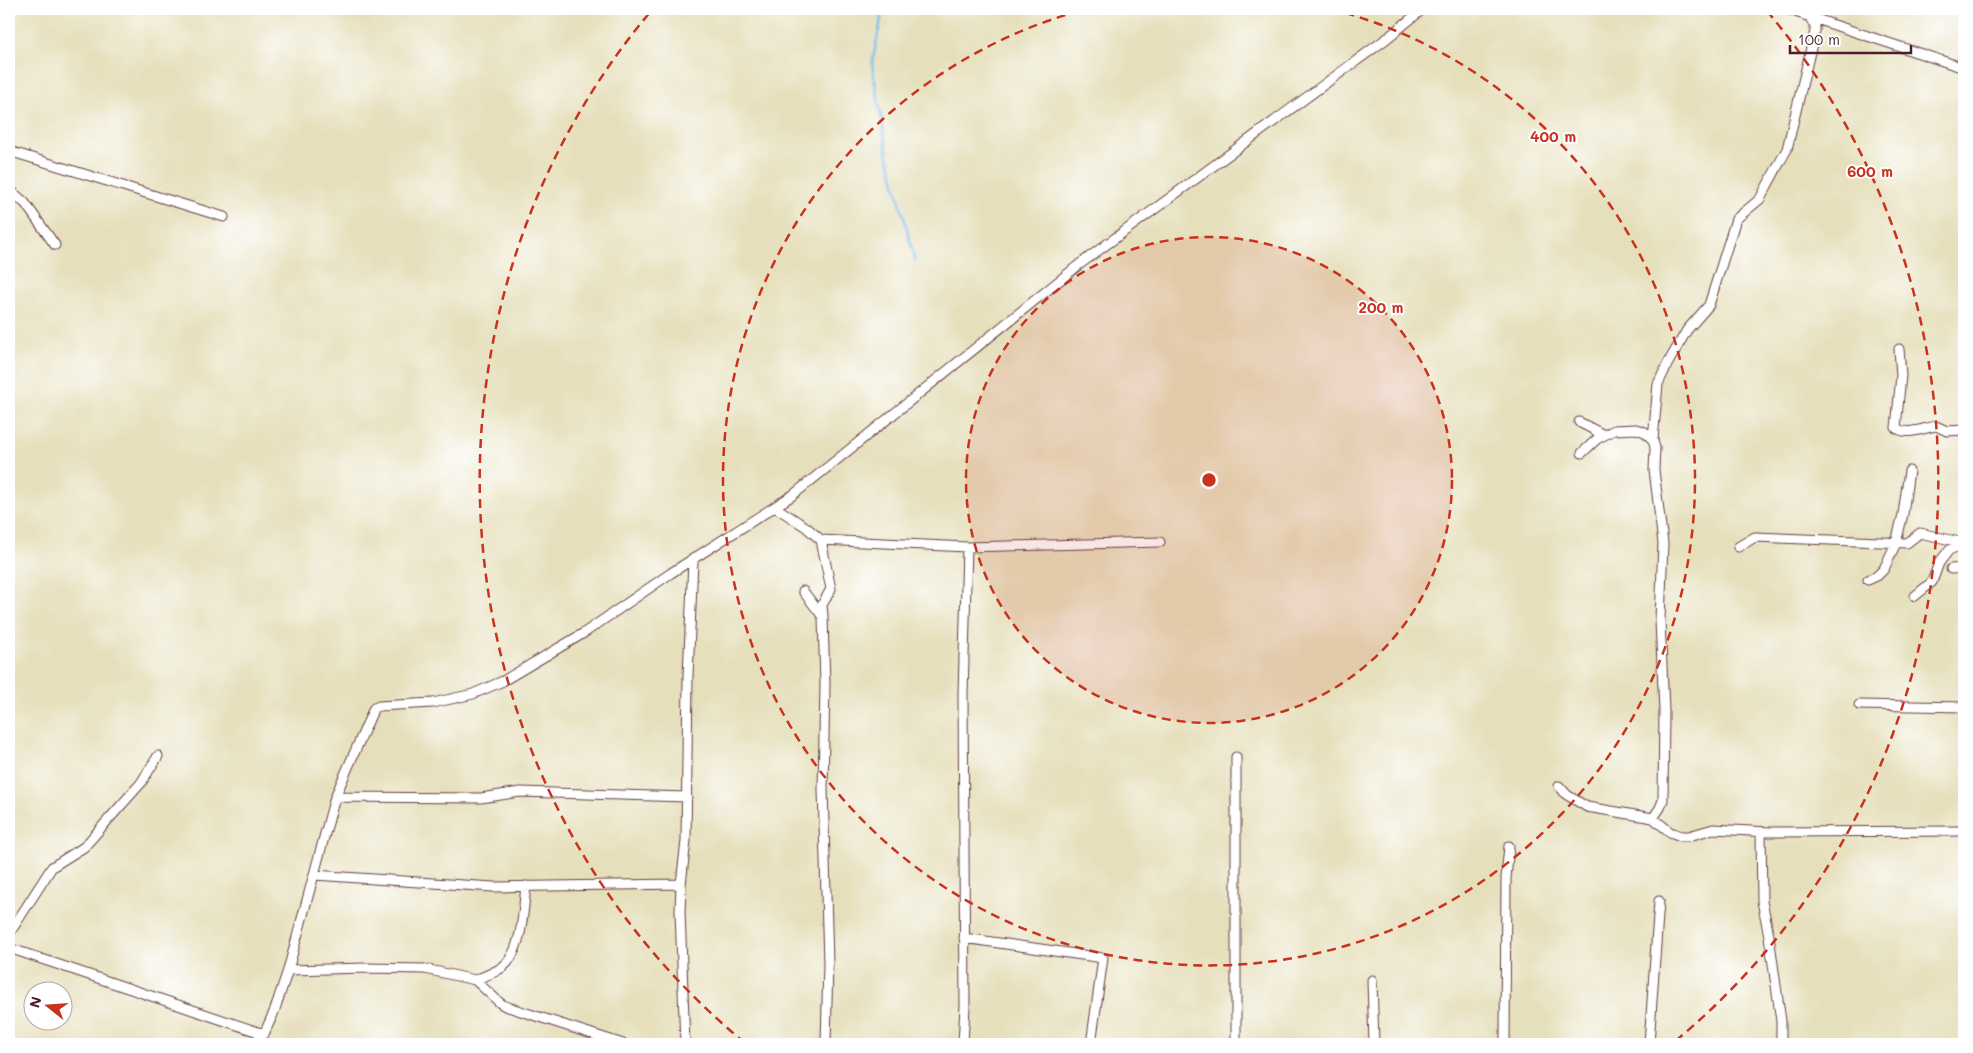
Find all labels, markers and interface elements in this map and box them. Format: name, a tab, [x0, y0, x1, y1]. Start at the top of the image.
scale bar	[1790, 22, 1912, 54]
text: 100 m	[1798, 29, 1840, 49]
text: 400 m	[1530, 126, 1576, 146]
text: 600 m	[1847, 161, 1893, 181]
text: 200 m	[1359, 297, 1404, 317]
centre of rings	[1200, 471, 1218, 489]
north arrow	[22, 980, 72, 1030]
text: N	[24, 994, 46, 1010]

